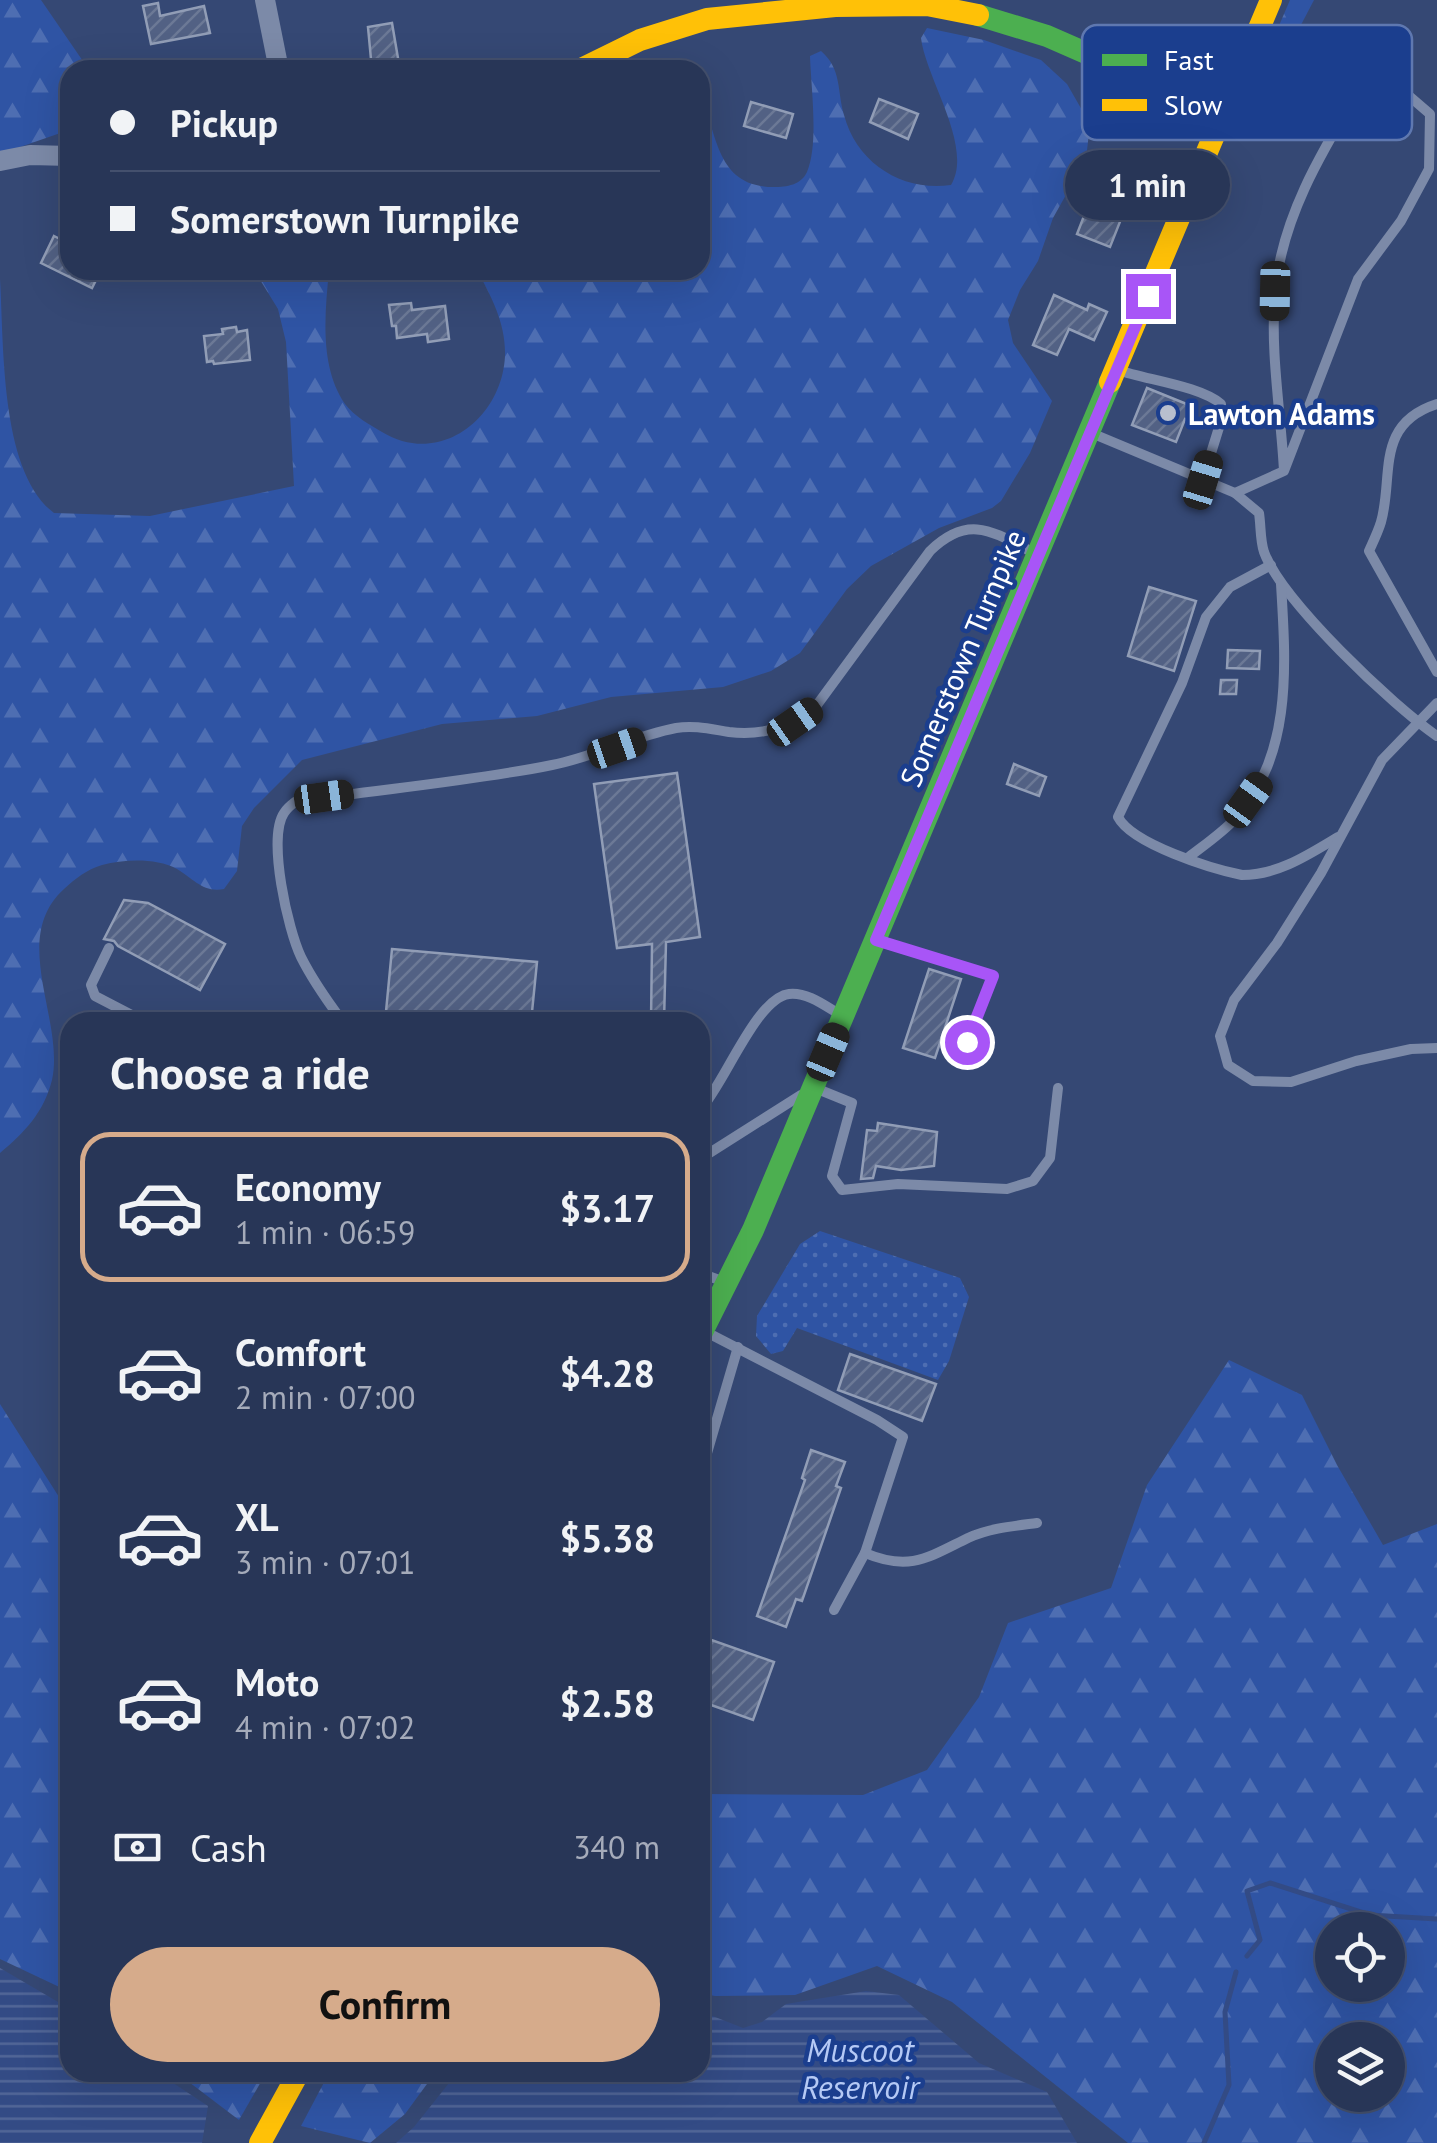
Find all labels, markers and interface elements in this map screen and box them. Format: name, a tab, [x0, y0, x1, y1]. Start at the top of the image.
legend	[1082, 25, 1412, 140]
text: Fast	[1164, 41, 1214, 78]
text: Slow	[1164, 86, 1223, 123]
text: Pickup	[170, 98, 278, 147]
callout: 1 min	[1066, 151, 1230, 221]
text: 1 min	[1108, 164, 1187, 206]
text: Somerstown Turnpike	[170, 194, 520, 243]
car	[1259, 261, 1291, 321]
route end	[1126, 274, 1171, 319]
place label: Lawton Adams	[1188, 394, 1375, 433]
marker: Lawton Adams	[1157, 402, 1179, 424]
car	[1180, 447, 1226, 513]
street label: Somerstown Turnpike	[890, 524, 1034, 792]
car	[762, 693, 828, 751]
car	[584, 724, 650, 772]
car	[1218, 767, 1278, 833]
car	[292, 778, 356, 816]
car	[802, 1019, 854, 1085]
route start	[945, 1020, 990, 1065]
text: Choose a ride	[110, 1043, 370, 1101]
icon: car	[115, 1162, 205, 1252]
text: Economy	[235, 1162, 381, 1211]
text: $3.17	[559, 1183, 655, 1232]
text: 1 min · 06:59	[235, 1211, 415, 1253]
icon: car	[115, 1327, 205, 1417]
text: Comfort	[235, 1327, 366, 1376]
text: $4.28	[559, 1348, 655, 1397]
text: 2 min · 07:00	[235, 1376, 415, 1418]
icon: car	[115, 1492, 205, 1582]
text: XL	[235, 1492, 279, 1541]
text: $5.38	[559, 1513, 655, 1562]
text: 3 min · 07:01	[235, 1541, 415, 1583]
icon: car	[115, 1657, 205, 1747]
text: Moto	[235, 1657, 319, 1706]
text: $2.58	[559, 1678, 655, 1727]
text: 4 min · 07:02	[235, 1706, 415, 1748]
icon: cash	[110, 1820, 165, 1875]
text: Cash	[190, 1823, 267, 1872]
text: 340 m	[573, 1826, 660, 1868]
map controls	[1315, 1912, 1405, 2112]
button: locate	[1315, 1912, 1405, 2002]
button: Confirm	[110, 1947, 660, 2062]
button: layers	[1315, 2022, 1405, 2112]
water label: Muscoot Reservoir	[801, 2029, 922, 2108]

